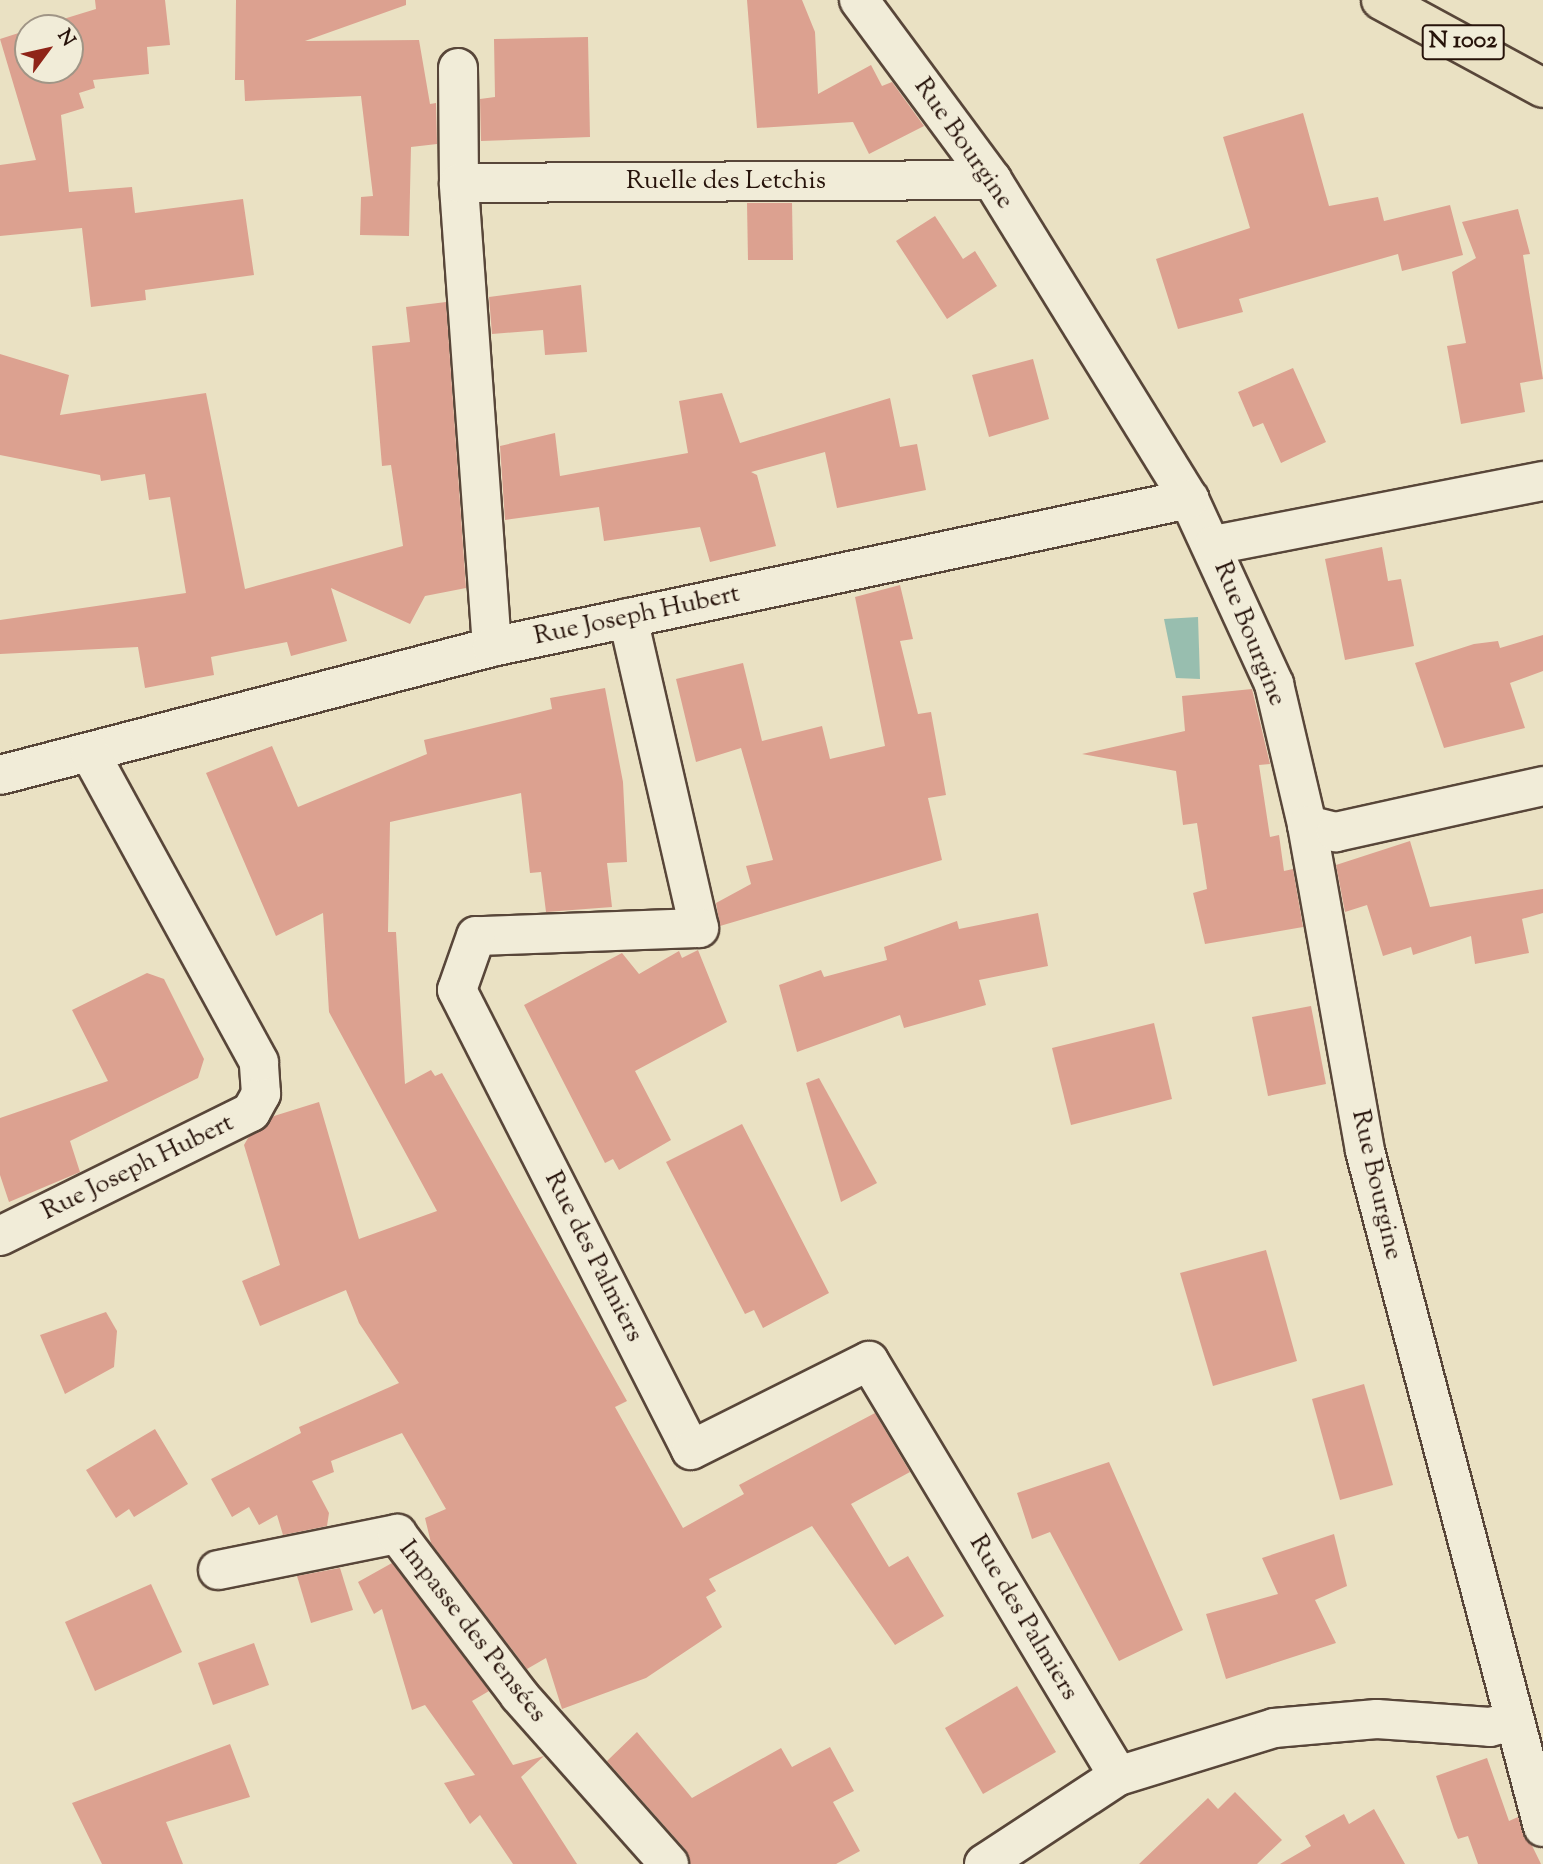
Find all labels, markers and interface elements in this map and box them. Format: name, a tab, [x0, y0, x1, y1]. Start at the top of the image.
north arrow	[14, 14, 84, 84]
road number: N 1002	[1421, 22, 1505, 62]
text: N	[50, 25, 81, 52]
street label: Rue Bourgine	[906, 72, 1020, 216]
street label: Ruelle des Letchis	[626, 166, 826, 198]
street label: Rue Bourgine	[1206, 557, 1292, 711]
street label: Rue Joseph Hubert	[531, 579, 743, 653]
street label: Rue Bourgine	[1344, 1107, 1408, 1263]
street label: Rue Joseph Hubert	[37, 1108, 239, 1228]
street label: Rue des Palmiers	[537, 1167, 649, 1347]
street label: Rue des Palmiers	[961, 1530, 1085, 1706]
street label: Impasse des Pensées	[391, 1535, 553, 1729]

